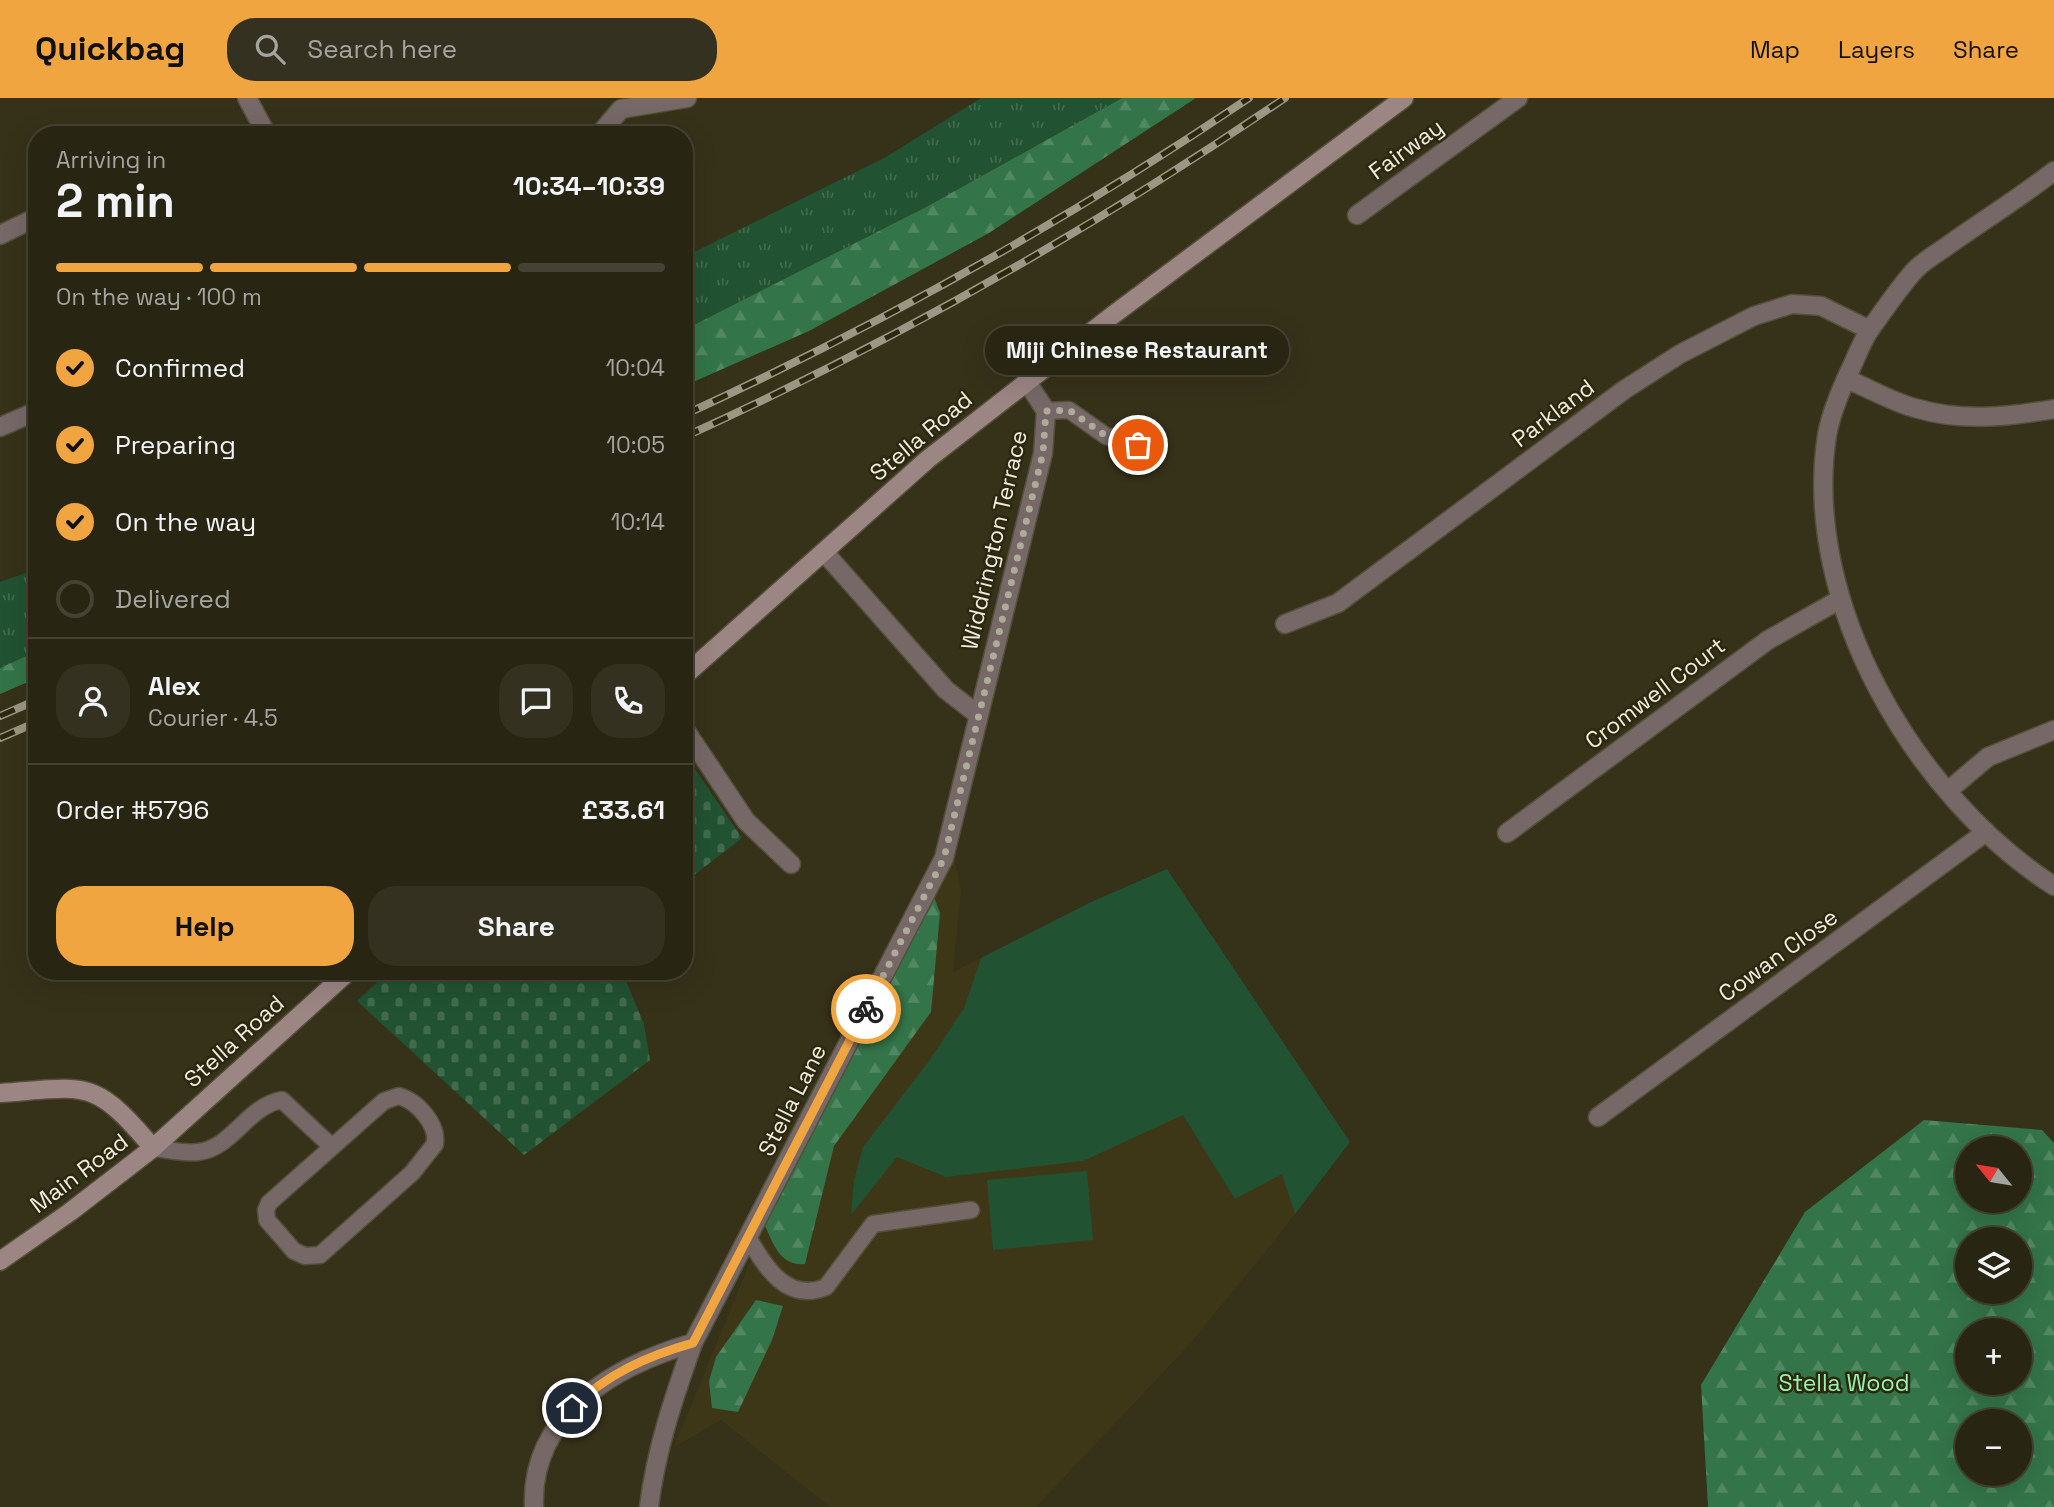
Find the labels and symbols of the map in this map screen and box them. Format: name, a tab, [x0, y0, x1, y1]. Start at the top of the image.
street label: Fairway	[1363, 112, 1449, 186]
callout: Miji Chinese Restaurant	[986, 326, 1290, 375]
street label: Parkland	[1506, 372, 1600, 454]
street label: Stella Road	[864, 384, 978, 488]
pin	[1108, 415, 1168, 475]
street label: Widdrington Terrace	[954, 427, 1034, 653]
street label: Cromwell Court	[1579, 630, 1731, 756]
street label: Cowan Close	[1712, 902, 1844, 1008]
courier	[831, 974, 901, 1044]
street label: Stella Road	[178, 988, 290, 1094]
street label: Stella Lane	[751, 1039, 833, 1161]
street label: Main Road	[24, 1126, 134, 1220]
north arrow	[1955, 1136, 2032, 1213]
park label: Stella Wood	[1778, 1368, 1910, 1398]
pin	[542, 1378, 602, 1438]

